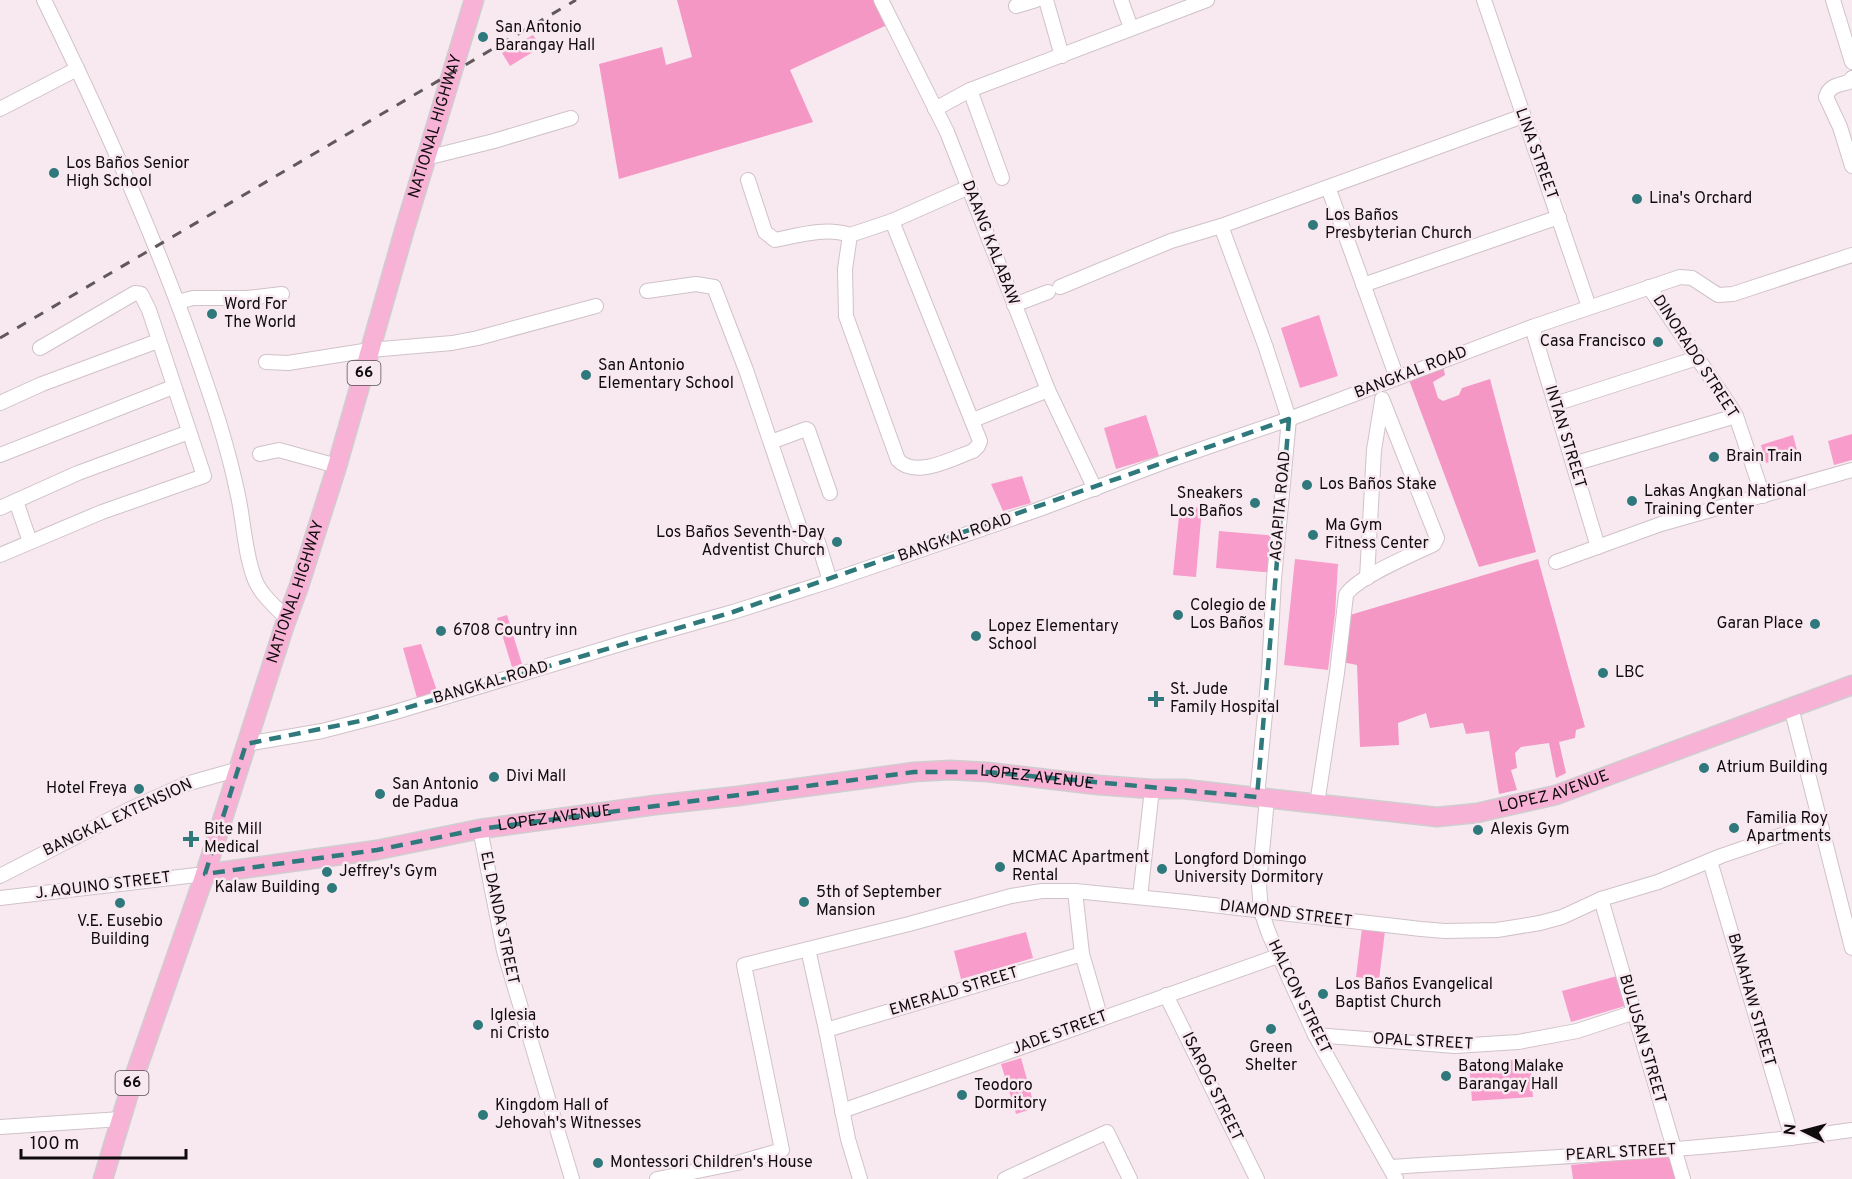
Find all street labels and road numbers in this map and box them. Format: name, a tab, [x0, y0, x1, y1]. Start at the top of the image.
street label: NATIONAL HIGHWAY	[404, 52, 467, 201]
street label: LINA STREET	[1510, 105, 1562, 203]
street label: DAANG KALABAW	[957, 178, 1023, 308]
street label: DINORADO STREET	[1648, 292, 1742, 422]
street label: BANGKAL ROAD	[1352, 342, 1470, 404]
road number: 66	[348, 361, 380, 385]
street label: INTAN STREET	[1540, 383, 1590, 491]
street label: AGAPITA ROAD	[1266, 450, 1296, 562]
street label: BANGKAL ROAD	[895, 509, 1015, 567]
street label: NATIONAL HIGHWAY	[263, 518, 329, 666]
street label: BANGKAL ROAD	[431, 657, 551, 709]
street label: LOPEZ AVENUE	[979, 762, 1095, 794]
street label: LOPEZ AVENUE	[1497, 766, 1612, 818]
street label: BANGKAL EXTENSION	[40, 775, 196, 861]
street label: LOPEZ AVENUE	[496, 801, 613, 836]
street label: EL DANDA STREET	[475, 850, 523, 986]
street label: J. AQUINO STREET	[34, 868, 172, 904]
street label: DIAMOND STREET	[1219, 896, 1353, 932]
street label: BANAHAW STREET	[1722, 931, 1780, 1069]
street label: HALCON STREET	[1263, 937, 1335, 1057]
street label: EMERALD STREET	[887, 963, 1021, 1021]
street label: BULUSAN STREET	[1614, 972, 1670, 1106]
street label: JADE STREET	[1009, 1006, 1111, 1060]
street label: ISAROG STREET	[1177, 1029, 1247, 1145]
street label: OPAL STREET	[1372, 1029, 1474, 1055]
road number: 66	[116, 1071, 148, 1095]
street label: PEARL STREET	[1565, 1140, 1677, 1166]

